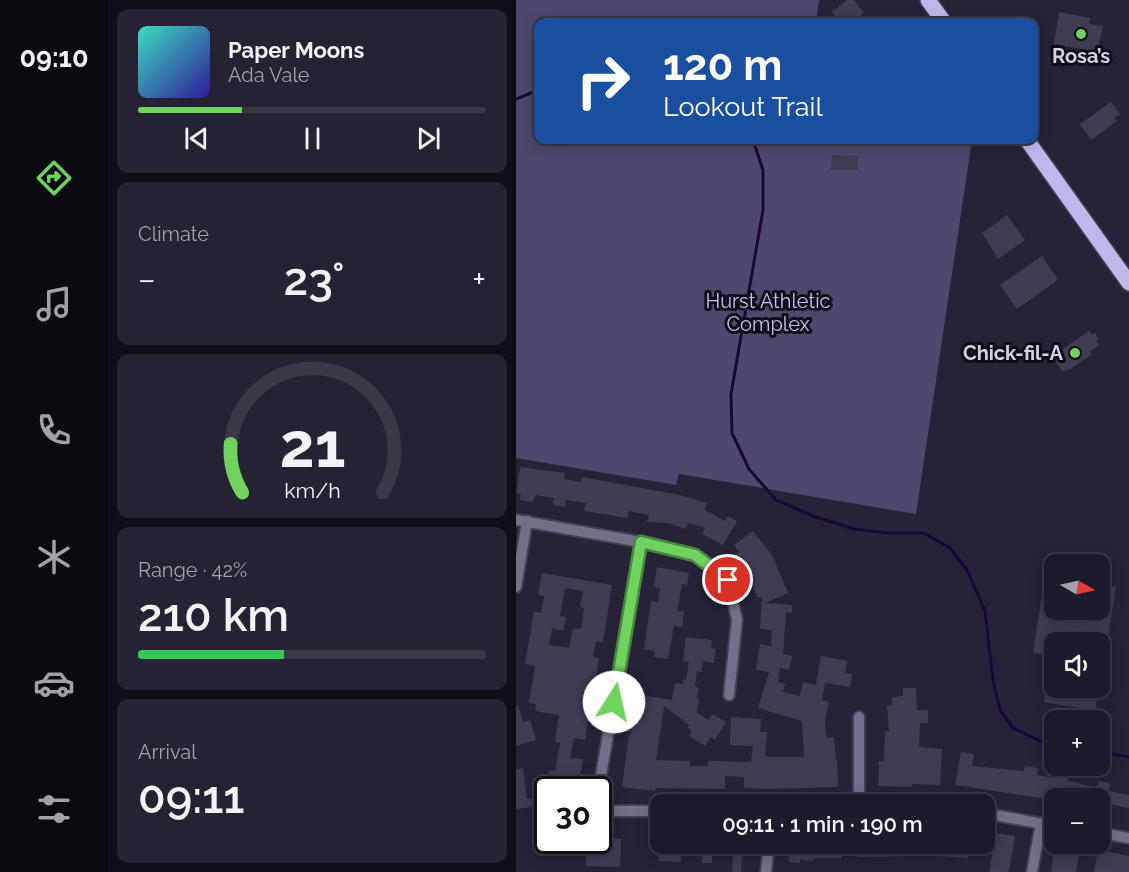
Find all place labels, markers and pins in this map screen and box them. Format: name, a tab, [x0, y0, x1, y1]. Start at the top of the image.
marker: Rosa’s	[1074, 27, 1088, 41]
place label: Rosa’s	[1052, 44, 1110, 68]
place label: Chick-fil-A	[963, 341, 1064, 365]
marker: Chick-fil-A	[1068, 346, 1082, 360]
pin	[702, 554, 753, 605]

